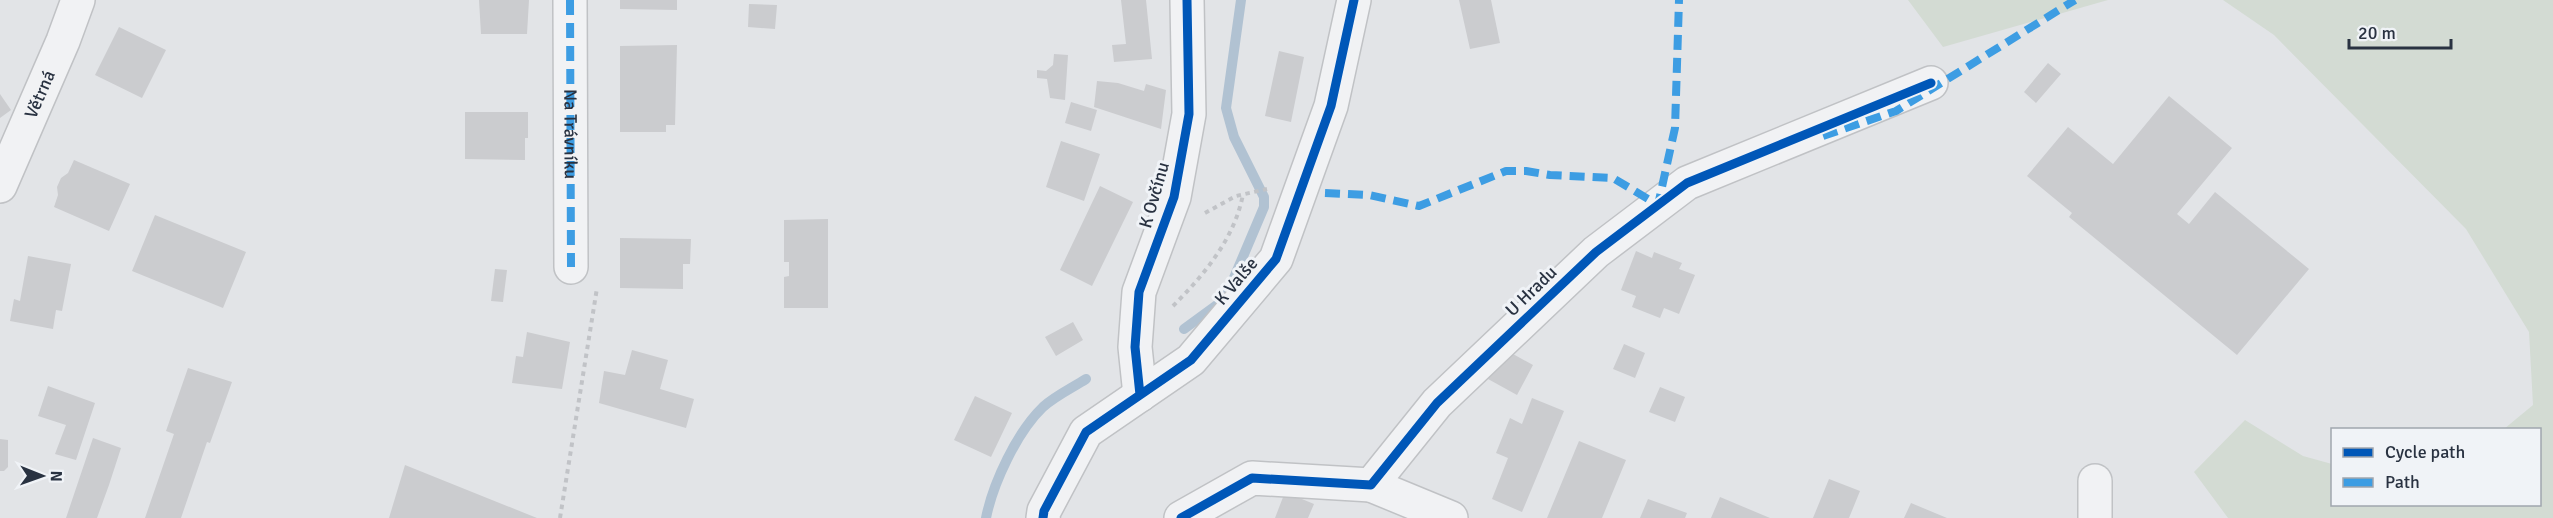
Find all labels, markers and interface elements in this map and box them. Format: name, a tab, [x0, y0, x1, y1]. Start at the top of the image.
scale bar	[2349, 12, 2451, 50]
text: 20 m	[2358, 22, 2396, 44]
street label: Větrná	[20, 67, 60, 122]
street label: Na Trávníku	[559, 89, 582, 179]
street label: K Ovčínu	[1134, 159, 1174, 231]
street label: K Valše	[1210, 253, 1262, 309]
street label: U Hradu	[1501, 261, 1561, 321]
legend	[2331, 428, 2541, 506]
text: Cycle path	[2385, 441, 2465, 463]
north arrow	[12, 446, 72, 506]
text: N	[46, 471, 66, 482]
text: Path	[2385, 471, 2420, 493]

